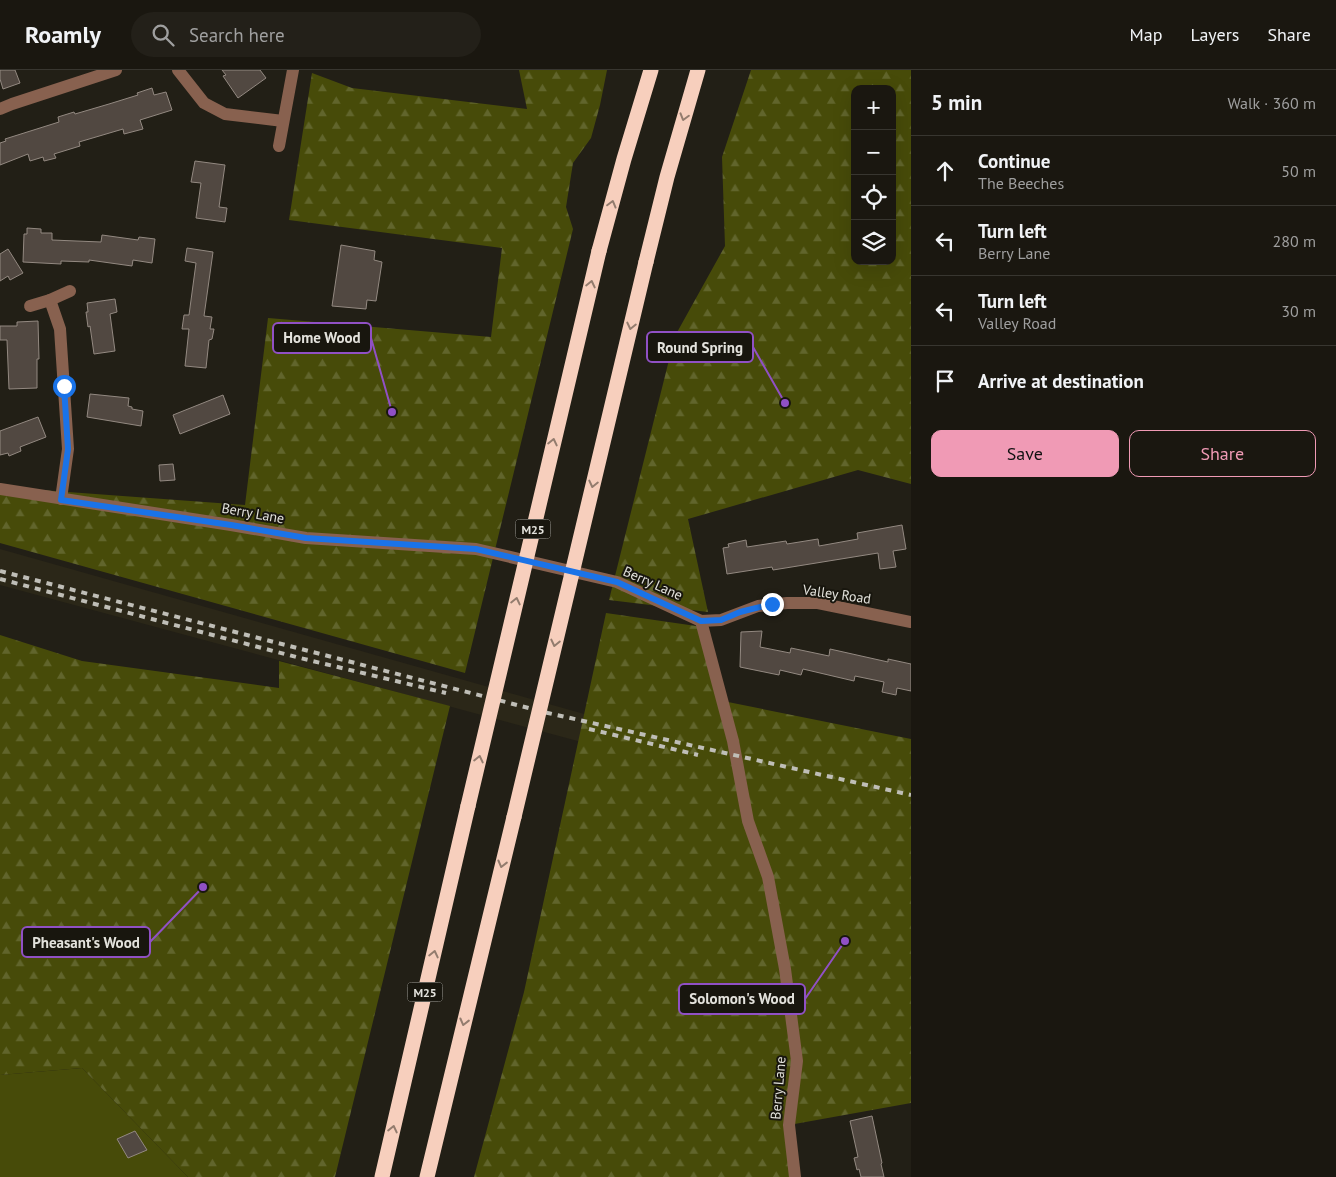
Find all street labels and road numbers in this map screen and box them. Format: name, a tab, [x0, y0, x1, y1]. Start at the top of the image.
street label: Berry Lane	[220, 499, 286, 527]
road number: M25	[516, 519, 550, 538]
street label: Berry Lane	[620, 562, 686, 604]
street label: Valley Road	[801, 580, 872, 608]
road number: M25	[408, 982, 442, 1002]
street label: Berry Lane	[766, 1056, 790, 1120]

